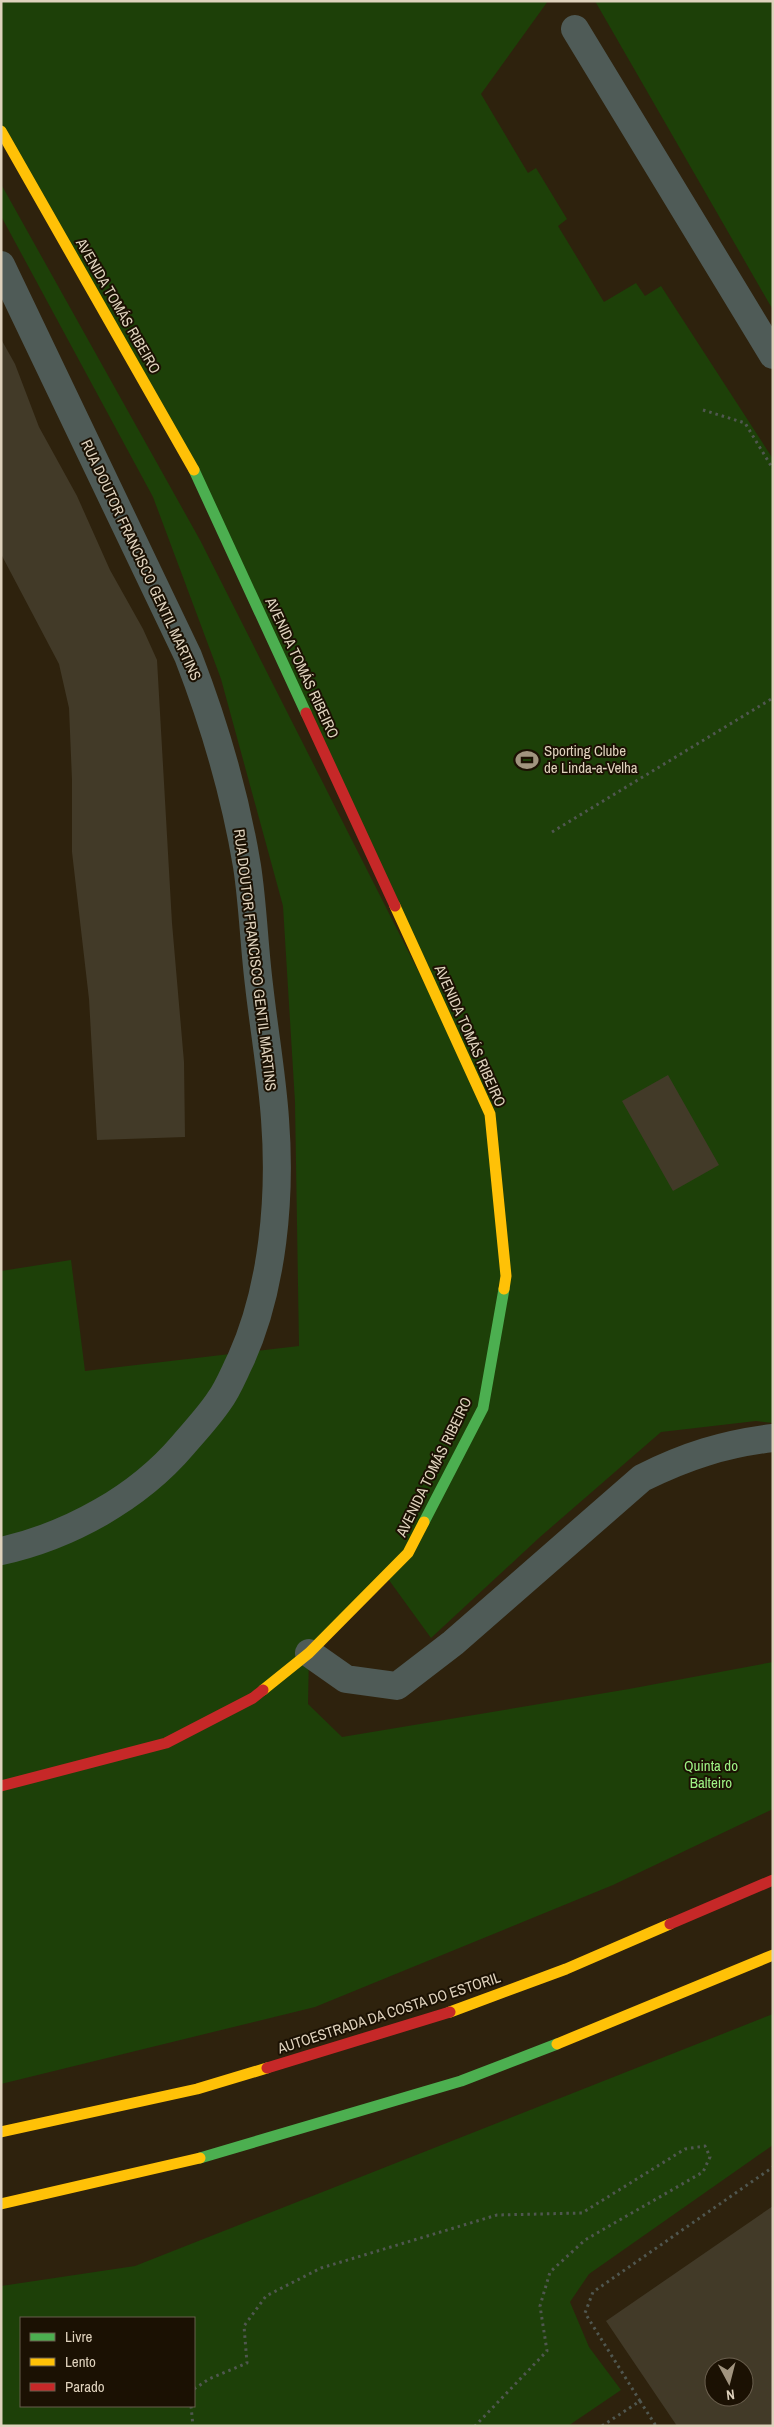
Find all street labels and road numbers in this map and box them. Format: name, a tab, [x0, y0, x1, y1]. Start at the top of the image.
street label: AVENIDA TOMÁS RIBEIRO	[71, 233, 166, 377]
street label: RUA DOUTOR FRANCISCO GENTIL MARTINS	[76, 436, 207, 684]
street label: AVENIDA TOMÁS RIBEIRO	[260, 593, 344, 742]
street label: RUA DOUTOR FRANCISCO GENTIL MARTINS	[229, 828, 282, 1092]
street label: AVENIDA TOMÁS RIBEIRO	[429, 961, 511, 1110]
street label: AVENIDA TOMÁS RIBEIRO	[390, 1393, 477, 1541]
street label: AUTOESTRADA DA COSTA DO ESTORIL	[274, 1966, 503, 2059]

